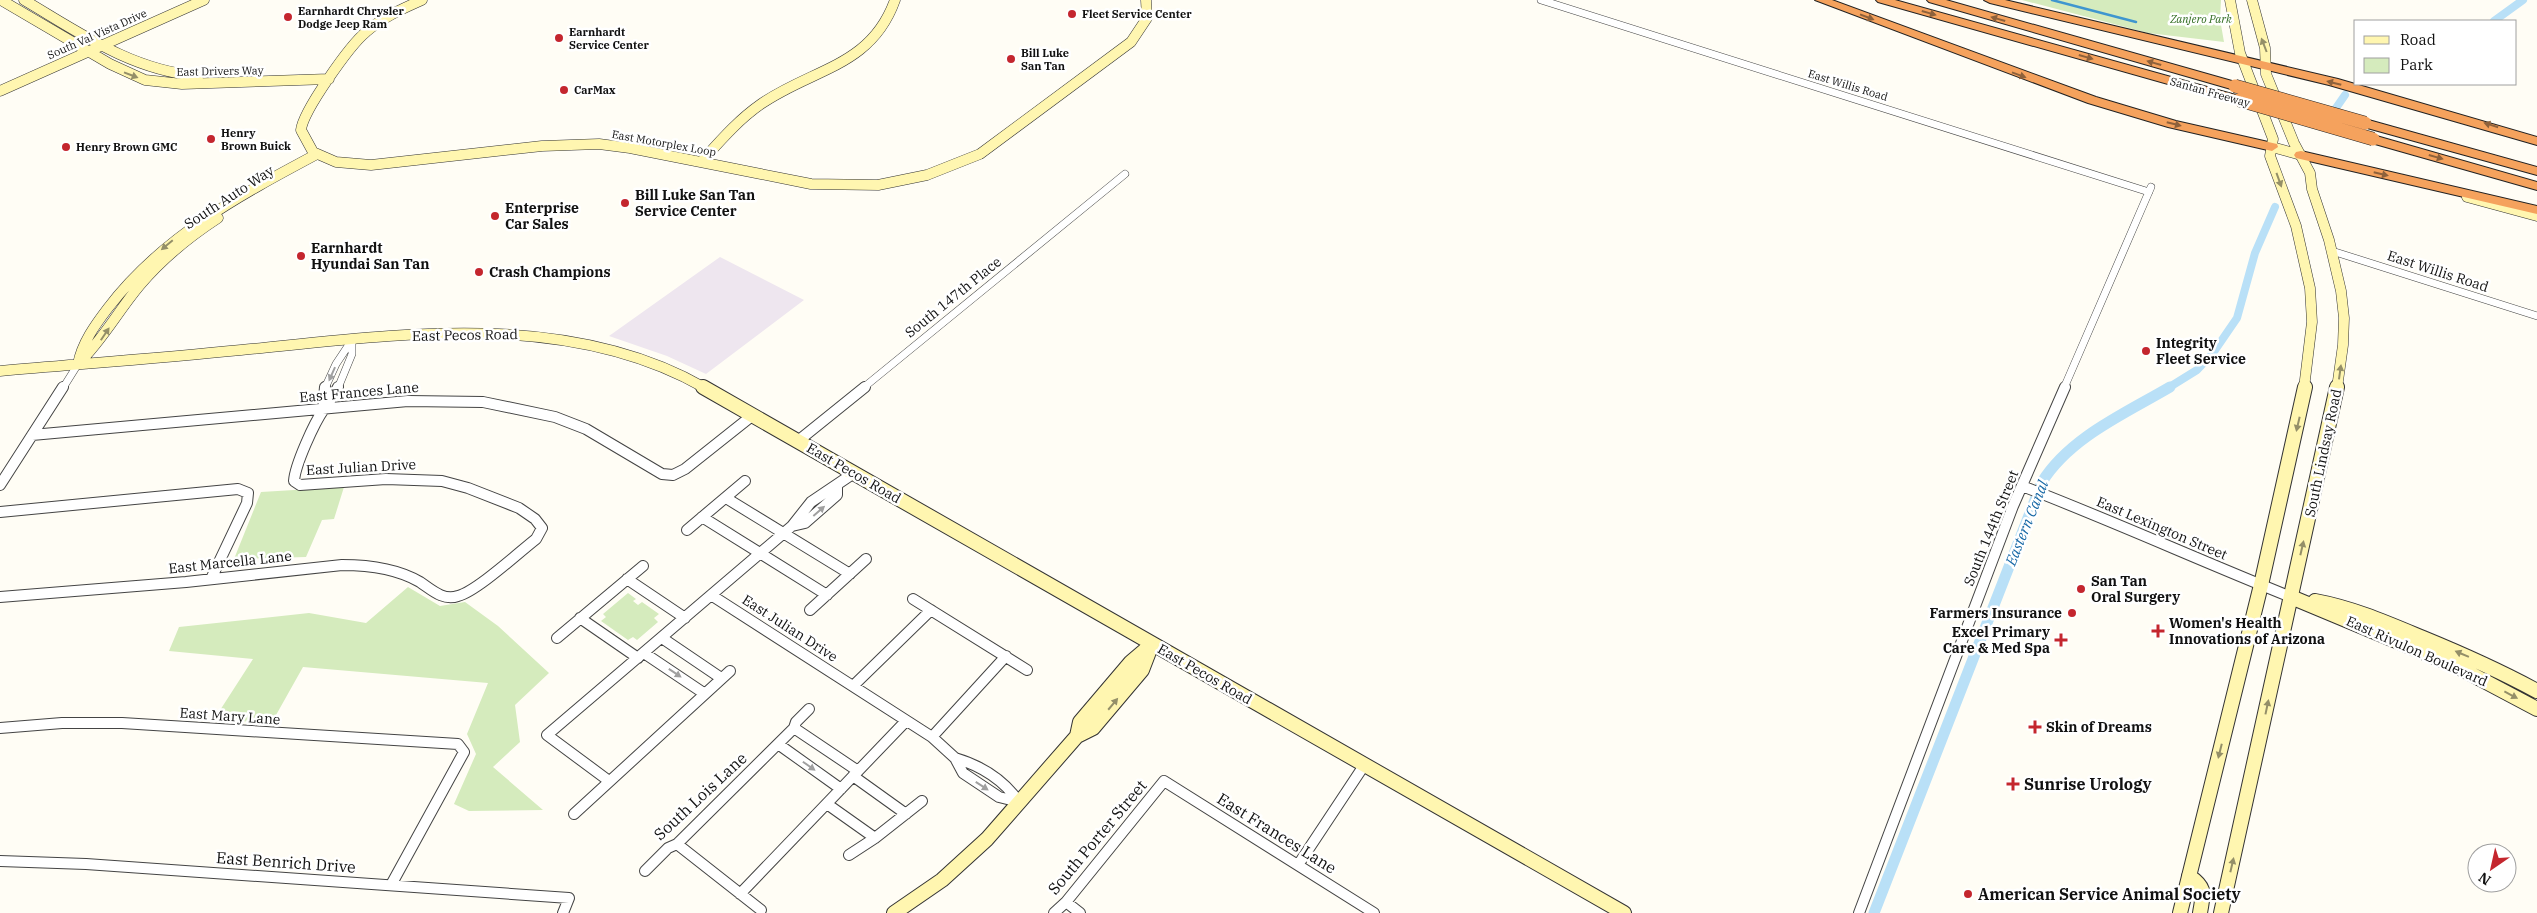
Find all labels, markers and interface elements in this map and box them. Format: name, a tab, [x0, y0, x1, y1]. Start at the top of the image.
place label: Earnhardt Chrysler Dodge Jeep Ram	[298, 4, 405, 31]
street label: South Val Vista Drive	[45, 6, 149, 62]
place label: Fleet Service Center	[1082, 7, 1192, 21]
marker: Fleet Service Center	[1066, 8, 1078, 20]
one-way arrow	[1922, 10, 1937, 18]
marker: Earnhardt Chrysler Dodge Jeep Ram	[282, 11, 294, 23]
park label: Zanjero Park	[2169, 12, 2232, 26]
one-way arrow	[1860, 13, 1875, 21]
one-way arrow	[1990, 14, 2005, 22]
legend	[2354, 20, 2517, 85]
place label: Earnhardt Service Center	[569, 25, 649, 52]
text: Road	[2400, 30, 2436, 49]
marker: Earnhardt Service Center	[553, 32, 565, 44]
one-way arrow	[2260, 37, 2268, 52]
place label: Bill Luke San Tan	[1021, 46, 1069, 73]
marker: Bill Luke San Tan	[1005, 53, 1017, 65]
one-way arrow	[2078, 53, 2093, 61]
text: Park	[2400, 55, 2433, 74]
one-way arrow	[2146, 59, 2161, 67]
street label: East Drivers Way	[176, 63, 264, 79]
street label: East Willis Road	[1806, 66, 1890, 104]
one-way arrow	[124, 71, 139, 79]
one-way arrow	[2011, 72, 2026, 79]
street label: Santan Freeway	[2168, 74, 2252, 110]
one-way arrow	[2327, 78, 2342, 86]
place label: CarMax	[574, 83, 616, 97]
marker: CarMax	[558, 84, 570, 96]
one-way arrow	[2166, 120, 2181, 128]
one-way arrow	[2483, 121, 2498, 129]
place label: Henry Brown Buick	[221, 126, 291, 153]
street label: East Motorplex Loop	[611, 127, 718, 159]
marker: Henry Brown Buick	[205, 133, 217, 145]
place label: Henry Brown GMC	[76, 140, 177, 154]
marker: Henry Brown GMC	[60, 141, 72, 153]
one-way arrow	[2429, 153, 2444, 161]
street label: South Auto Way	[181, 161, 278, 233]
one-way arrow	[2373, 170, 2389, 178]
one-way arrow	[2275, 173, 2283, 188]
place label: Bill Luke San Tan Service Center	[635, 186, 755, 220]
marker: Bill Luke San Tan Service Center	[619, 197, 631, 209]
place label: Enterprise Car Sales	[505, 199, 579, 233]
marker: Enterprise Car Sales	[489, 210, 501, 222]
one-way arrow	[162, 239, 174, 251]
place label: Earnhardt Hyundai San Tan	[311, 239, 429, 273]
street label: East Willis Road	[2385, 246, 2491, 296]
marker: Earnhardt Hyundai San Tan	[295, 250, 307, 262]
street label: South 147th Place	[901, 253, 1005, 341]
place label: Crash Champions	[489, 263, 611, 281]
marker: Crash Champions	[473, 266, 485, 278]
street label: East Pecos Road	[412, 325, 519, 345]
one-way arrow	[100, 327, 110, 341]
place label: Integrity Fleet Service	[2156, 334, 2246, 368]
marker: Integrity Fleet Service	[2140, 345, 2152, 357]
one-way arrow	[2336, 364, 2344, 380]
one-way arrow	[328, 367, 336, 381]
street label: East Frances Lane	[299, 378, 419, 406]
street label: South Lindsay Road	[2301, 387, 2345, 519]
one-way arrow	[2294, 417, 2302, 432]
street label: East Pecos Road	[804, 439, 905, 508]
street label: East Julian Drive	[305, 455, 417, 479]
street label: South 144th Street	[1960, 467, 2022, 588]
water label: Eastern Canal	[2000, 477, 2053, 569]
street label: East Lexington Street	[2094, 492, 2230, 564]
one-way arrow	[813, 505, 826, 516]
one-way arrow	[2298, 541, 2306, 556]
street label: East Marcella Lane	[167, 547, 293, 577]
place label: San Tan Oral Surgery	[2091, 572, 2180, 606]
marker: San Tan Oral Surgery	[2075, 583, 2087, 595]
street label: East Julian Drive	[739, 590, 841, 666]
place label: Farmers Insurance	[1930, 604, 2062, 622]
marker: Farmers Insurance	[2066, 607, 2078, 619]
street label: East Rivulon Boulevard	[2343, 612, 2491, 691]
place label: Women's Health Innovations of Arizona	[2169, 614, 2325, 648]
place label: Excel Primary Care & Med Spa	[1943, 623, 2050, 657]
marker: Women's Health Innovations of Arizona	[2151, 624, 2165, 638]
marker: Excel Primary Care & Med Spa	[2054, 633, 2068, 647]
street label: East Pecos Road	[1155, 640, 1256, 709]
one-way arrow	[2455, 650, 2469, 658]
one-way arrow	[668, 668, 681, 678]
one-way arrow	[2504, 691, 2518, 699]
one-way arrow	[1107, 698, 1118, 711]
one-way arrow	[2263, 699, 2271, 714]
street label: East Mary Lane	[179, 703, 281, 729]
place label: Skin of Dreams	[2046, 718, 2152, 736]
marker: Skin of Dreams	[2028, 720, 2042, 734]
one-way arrow	[2216, 743, 2224, 758]
street label: South Lois Lane	[649, 748, 751, 844]
one-way arrow	[803, 761, 816, 771]
place label: Sunrise Urology	[2024, 774, 2153, 794]
street label: South Porter Street	[1043, 775, 1151, 898]
marker: Sunrise Urology	[2006, 777, 2020, 791]
one-way arrow	[976, 781, 989, 791]
street label: East Frances Lane	[1214, 788, 1340, 878]
north arrow	[2467, 843, 2517, 893]
street label: East Benrich Drive	[215, 847, 357, 877]
one-way arrow	[2228, 858, 2236, 873]
text: N	[2475, 868, 2494, 889]
place label: American Service Animal Society	[1978, 884, 2241, 904]
marker: American Service Animal Society	[1962, 888, 1974, 900]

